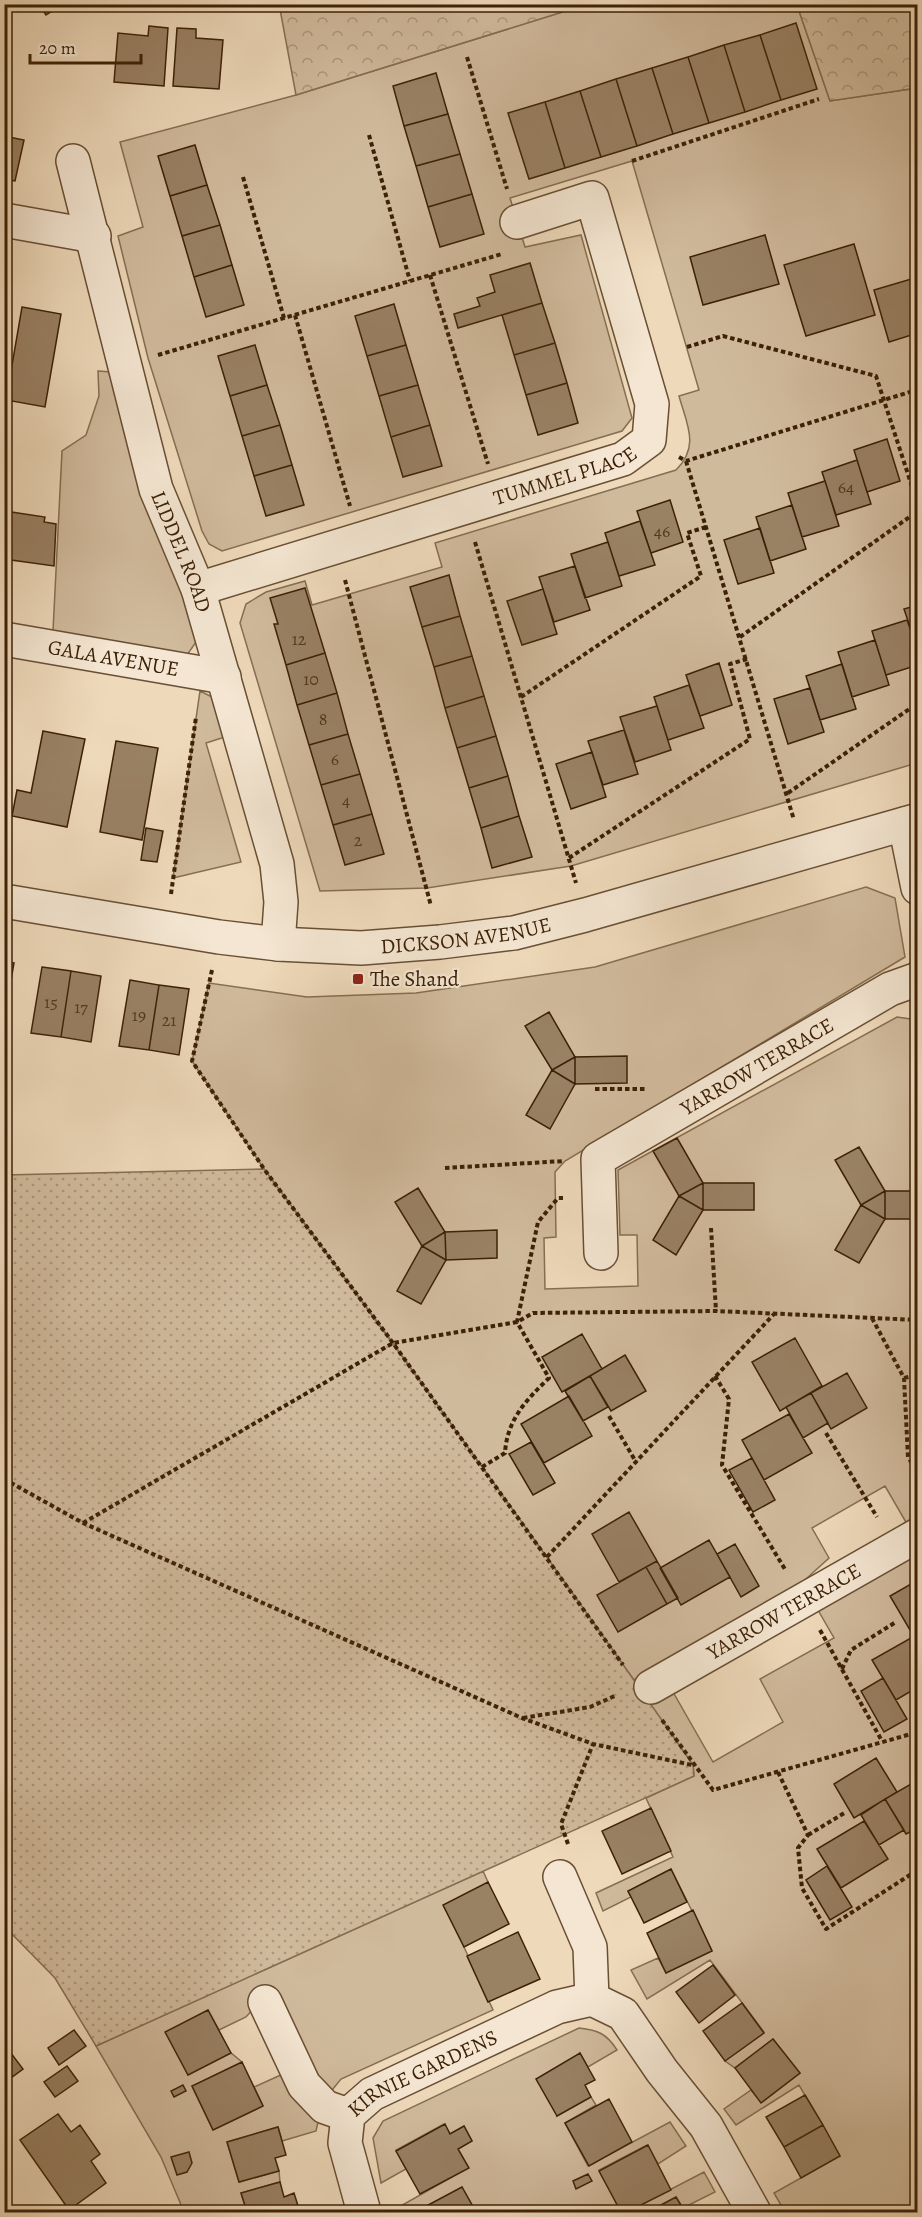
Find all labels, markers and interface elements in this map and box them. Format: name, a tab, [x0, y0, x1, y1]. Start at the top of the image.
scale bar	[30, 27, 141, 65]
text: 20 m	[39, 36, 76, 60]
street label: TUMMEL PLACE	[490, 439, 643, 512]
house number: 64	[838, 475, 854, 499]
street label: LIDDEL ROAD	[144, 487, 218, 615]
house number: 46	[654, 519, 670, 543]
house number: 12	[292, 627, 307, 651]
street label: GALA AVENUE	[46, 633, 181, 683]
house number: 10	[303, 667, 319, 691]
house number: 8	[319, 707, 327, 731]
house number: 6	[331, 747, 339, 771]
house number: 4	[342, 788, 350, 812]
house number: 2	[354, 828, 363, 852]
street label: DICKSON AVENUE	[379, 910, 554, 960]
place label: The Shand	[370, 965, 460, 993]
marker: The Shand	[351, 972, 365, 986]
house number: 15	[44, 990, 58, 1014]
house number: 17	[74, 995, 88, 1019]
house number: 19	[132, 1003, 146, 1027]
house number: 21	[162, 1008, 176, 1032]
street label: YARROW TERRACE	[674, 1011, 839, 1123]
street label: YARROW TERRACE	[701, 1556, 866, 1667]
street label: KIRNIE GARDENS	[341, 2023, 502, 2123]

